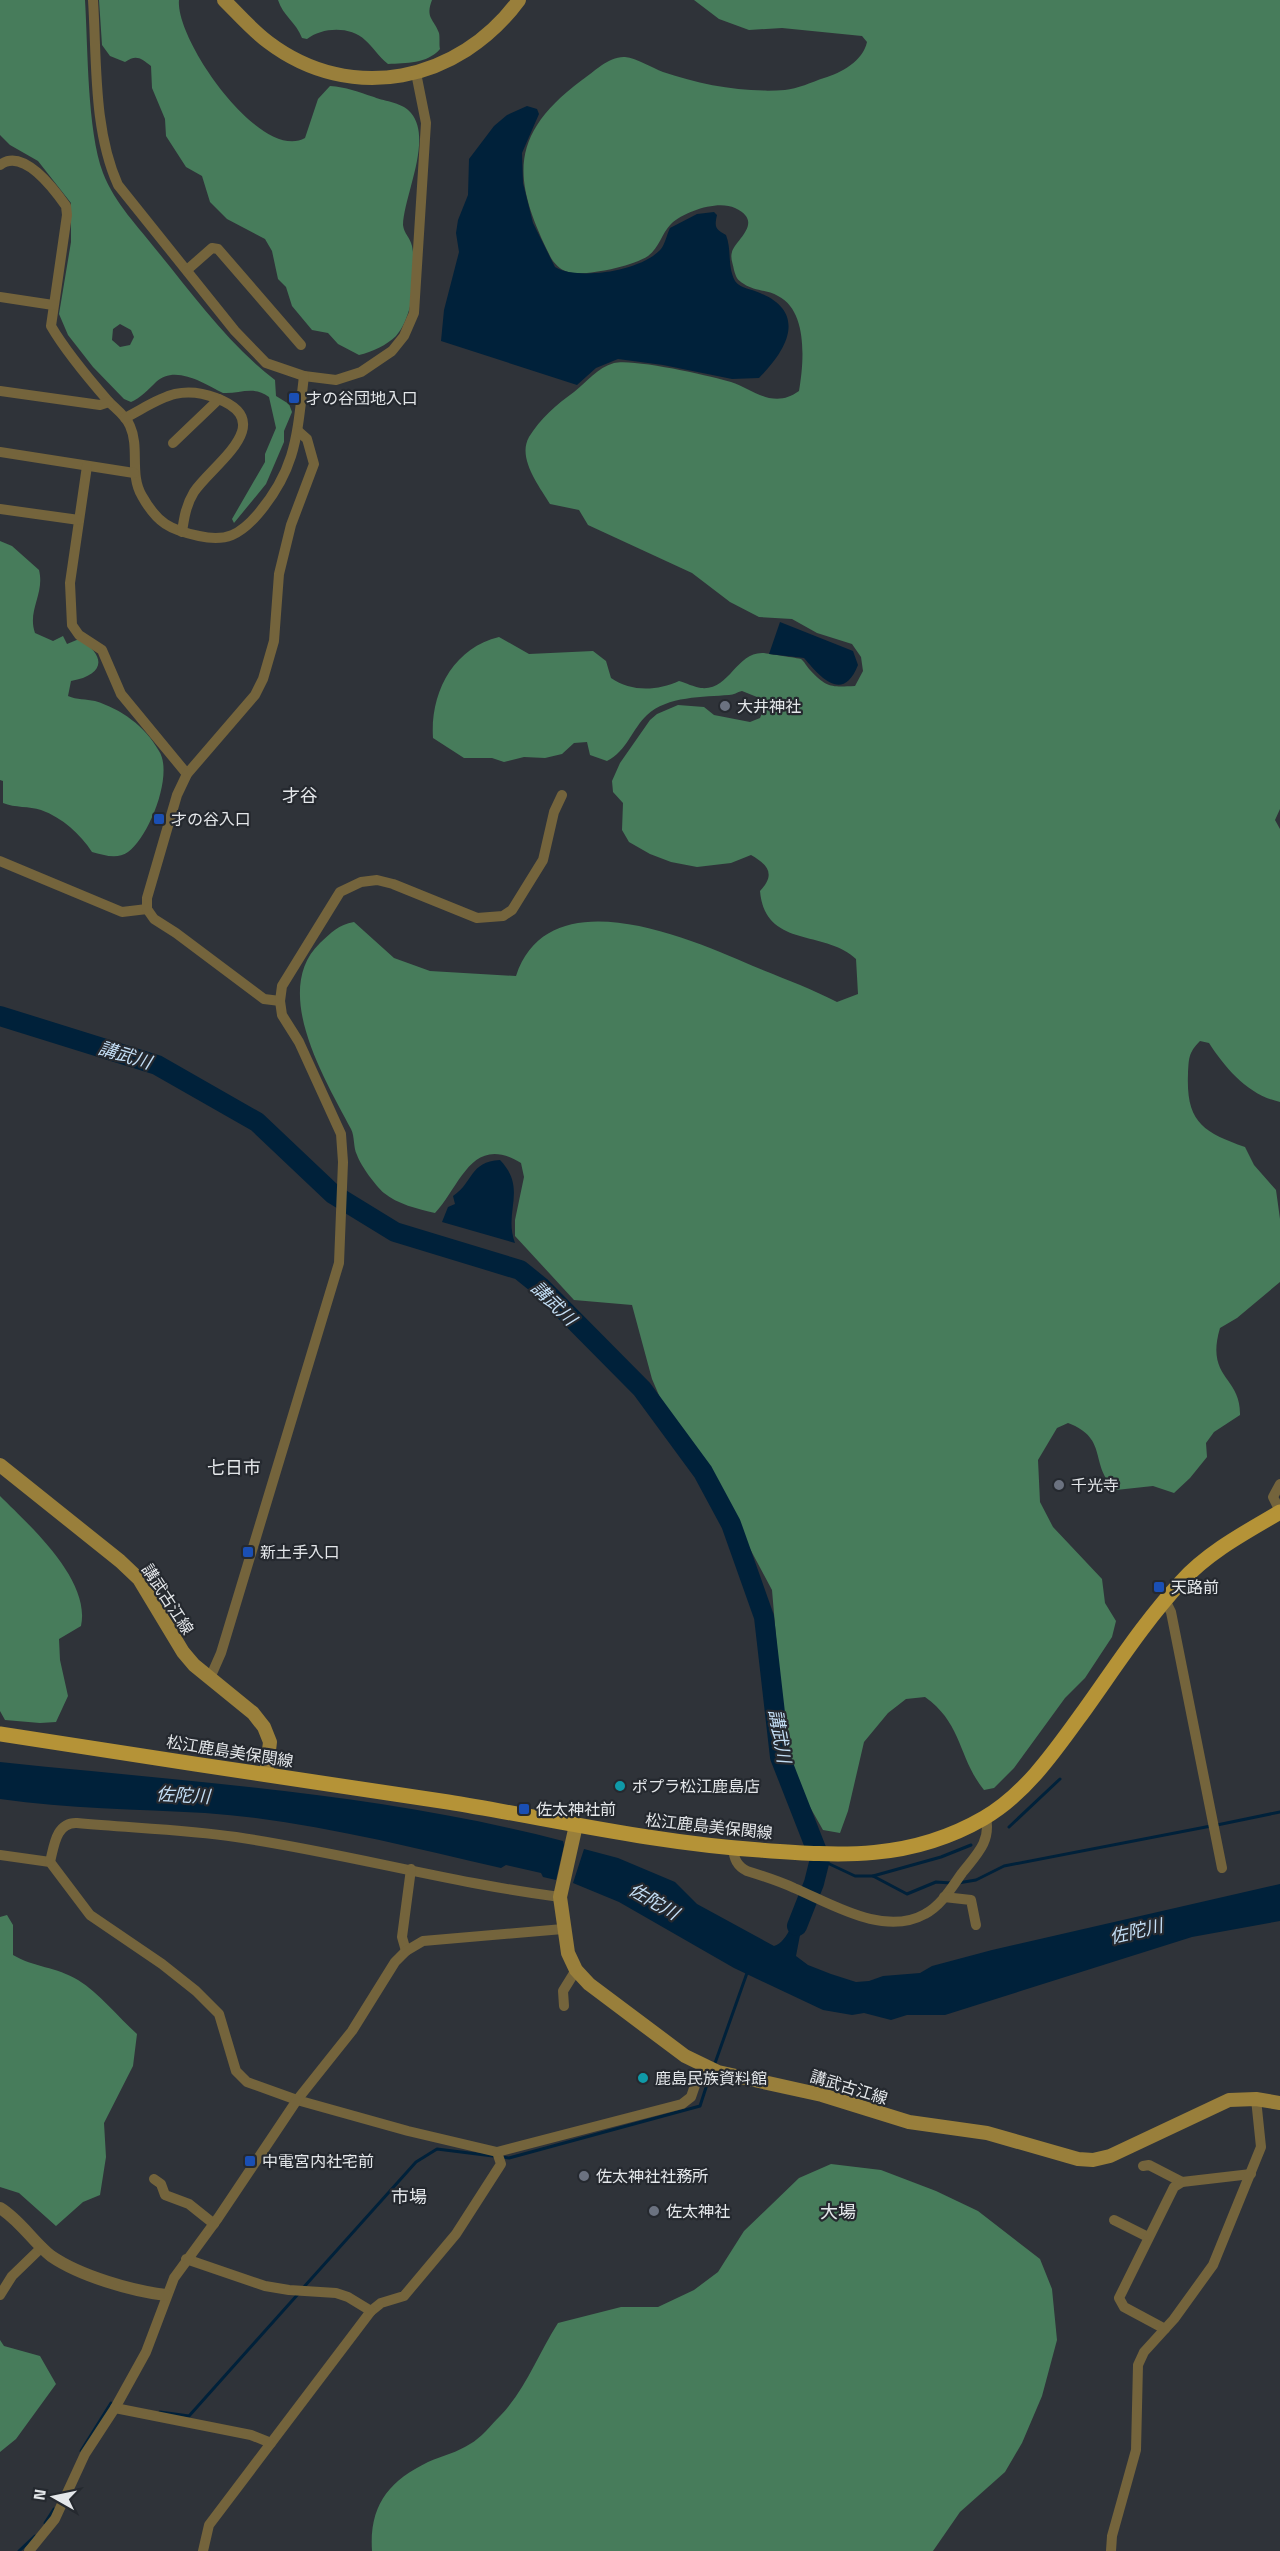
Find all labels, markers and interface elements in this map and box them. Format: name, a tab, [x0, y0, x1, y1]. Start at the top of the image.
place label: 才の谷団地入口	[306, 386, 418, 410]
marker: 才の谷団地入口	[287, 391, 301, 405]
place label: 大井神社	[737, 694, 801, 718]
marker: 大井神社	[718, 699, 732, 713]
district label: 才谷	[282, 782, 318, 809]
place label: 才の谷入口	[171, 807, 251, 831]
marker: 才の谷入口	[152, 812, 166, 826]
water label: 講武川	[95, 1034, 157, 1076]
water label: 講武川	[525, 1275, 584, 1333]
district label: 七日市	[207, 1454, 261, 1481]
place label: 千光寺	[1071, 1473, 1119, 1497]
marker: 千光寺	[1052, 1478, 1066, 1492]
place label: 新土手入口	[260, 1540, 340, 1564]
marker: 新土手入口	[241, 1545, 255, 1559]
street label: 講武古江線	[136, 1559, 200, 1639]
place label: 天路前	[1171, 1575, 1219, 1599]
marker: 天路前	[1152, 1580, 1166, 1594]
water label: 講武川	[762, 1707, 798, 1767]
street label: 松江鹿島美保関線	[165, 1729, 295, 1773]
place label: ポプラ松江鹿島店	[632, 1774, 760, 1798]
marker: ポプラ松江鹿島店	[613, 1779, 627, 1793]
water label: 佐陀川	[155, 1780, 213, 1810]
place label: 佐太神社前	[536, 1797, 616, 1821]
marker: 佐太神社前	[517, 1802, 531, 1816]
street label: 松江鹿島美保関線	[644, 1807, 774, 1845]
water label: 佐陀川	[624, 1876, 686, 1927]
water label: 佐陀川	[1107, 1911, 1167, 1950]
street label: 講武古江線	[807, 2064, 891, 2110]
place label: 鹿島民族資料館	[655, 2066, 767, 2090]
marker: 鹿島民族資料館	[636, 2071, 650, 2085]
place label: 中電宮内社宅前	[262, 2149, 374, 2173]
marker: 中電宮内社宅前	[243, 2154, 257, 2168]
place label: 佐太神社社務所	[596, 2164, 708, 2188]
marker: 佐太神社社務所	[577, 2169, 591, 2183]
district label: 市場	[391, 2183, 427, 2210]
district label: 大場	[820, 2198, 856, 2225]
place label: 佐太神社	[666, 2199, 730, 2223]
marker: 佐太神社	[647, 2204, 661, 2218]
north arrow	[24, 2467, 84, 2527]
text: N	[26, 2487, 52, 2502]

